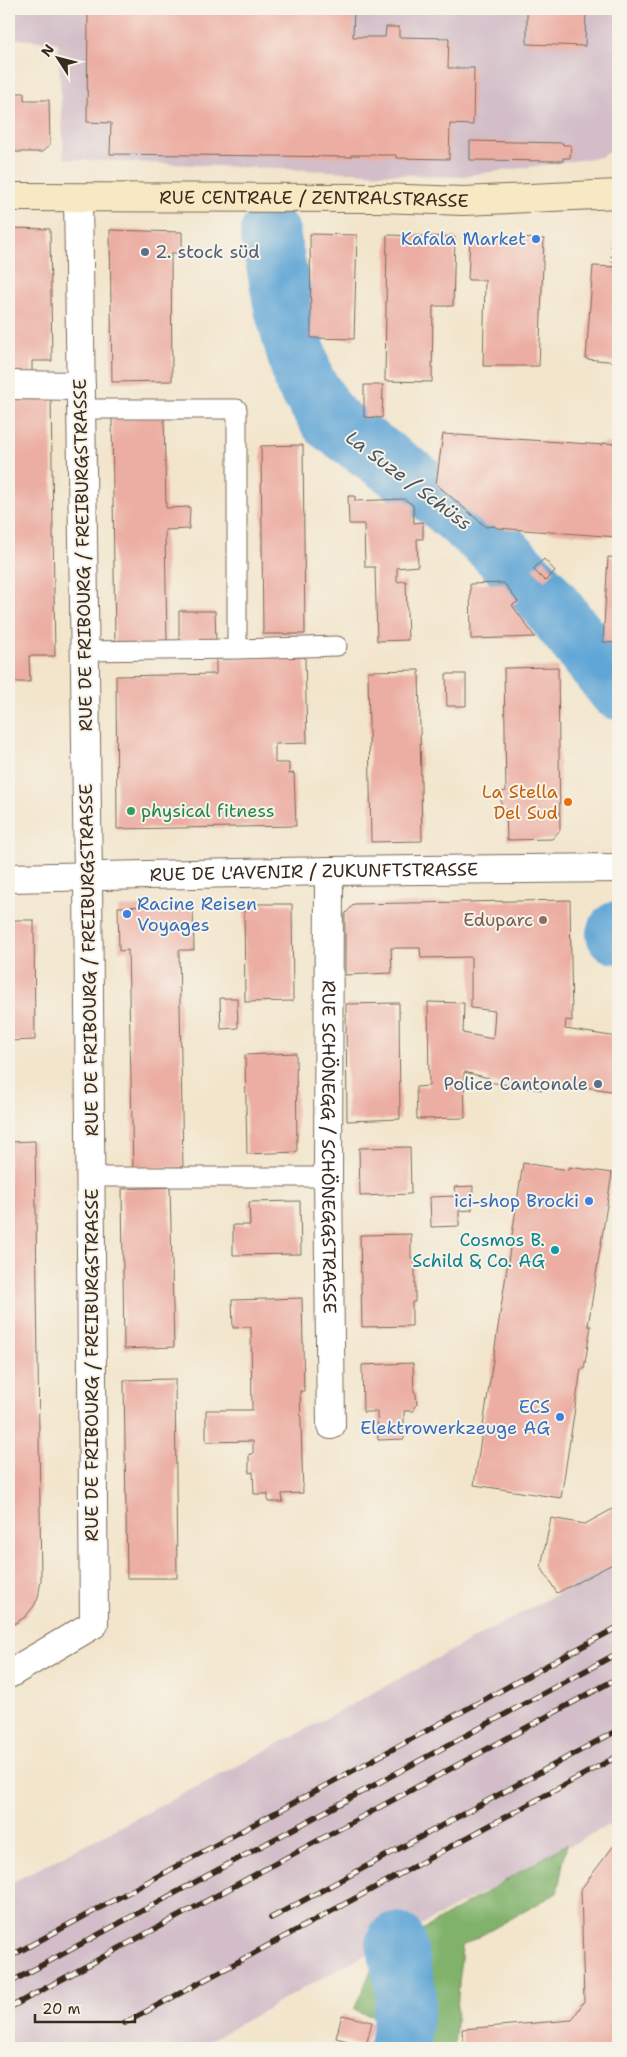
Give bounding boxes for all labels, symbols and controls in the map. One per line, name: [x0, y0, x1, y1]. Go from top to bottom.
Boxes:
north arrow: [32, 32, 82, 82]
text: N: [37, 41, 58, 60]
street label: RUE CENTRALE / ZENTRALSTRASSE: [159, 185, 469, 213]
place label: Kafala Market: [401, 227, 526, 251]
marker: Kafala Market: [530, 233, 542, 245]
place label: 2. stock süd: [155, 240, 260, 264]
marker: 2. stock süd: [139, 246, 151, 258]
street label: RUE DE FRIBOURG / FREIBURGSTRASSE: [68, 378, 98, 732]
water label: La Suze / Schüss: [341, 425, 477, 536]
place label: La Stella Del Sud: [482, 780, 558, 825]
street label: RUE DE FRIBOURG / FREIBURGSTRASSE: [74, 783, 104, 1137]
marker: La Stella Del Sud: [562, 796, 574, 808]
place label: physical fitness: [141, 799, 275, 823]
marker: physical fitness: [125, 805, 137, 817]
street label: RUE DE L'AVENIR / ZUKUNFTSTRASSE: [149, 857, 478, 887]
place label: Racine Reisen Voyages: [137, 892, 257, 937]
marker: Racine Reisen Voyages: [121, 908, 133, 920]
place label: Eduparc: [463, 908, 533, 932]
marker: Eduparc: [537, 914, 549, 926]
street label: RUE SCHÖNEGG / SCHÖNEGGSTRASSE: [316, 980, 342, 1314]
place label: Police Cantonale: [444, 1072, 588, 1096]
marker: Police Cantonale: [592, 1078, 604, 1090]
street label: RUE DE FRIBOURG / FREIBURGSTRASSE: [80, 1189, 104, 1541]
place label: ici-shop Brocki: [454, 1189, 579, 1213]
marker: ici-shop Brocki: [583, 1195, 595, 1207]
place label: Cosmos B. Schild & Co. AG: [412, 1228, 545, 1273]
marker: Cosmos B. Schild & Co. AG: [549, 1244, 561, 1256]
place label: ECS Elektrowerkzeuge AG: [360, 1395, 550, 1440]
marker: ECS Elektrowerkzeuge AG: [554, 1411, 566, 1423]
scale bar: [35, 1992, 135, 2024]
text: 20 m: [42, 1999, 81, 2019]

